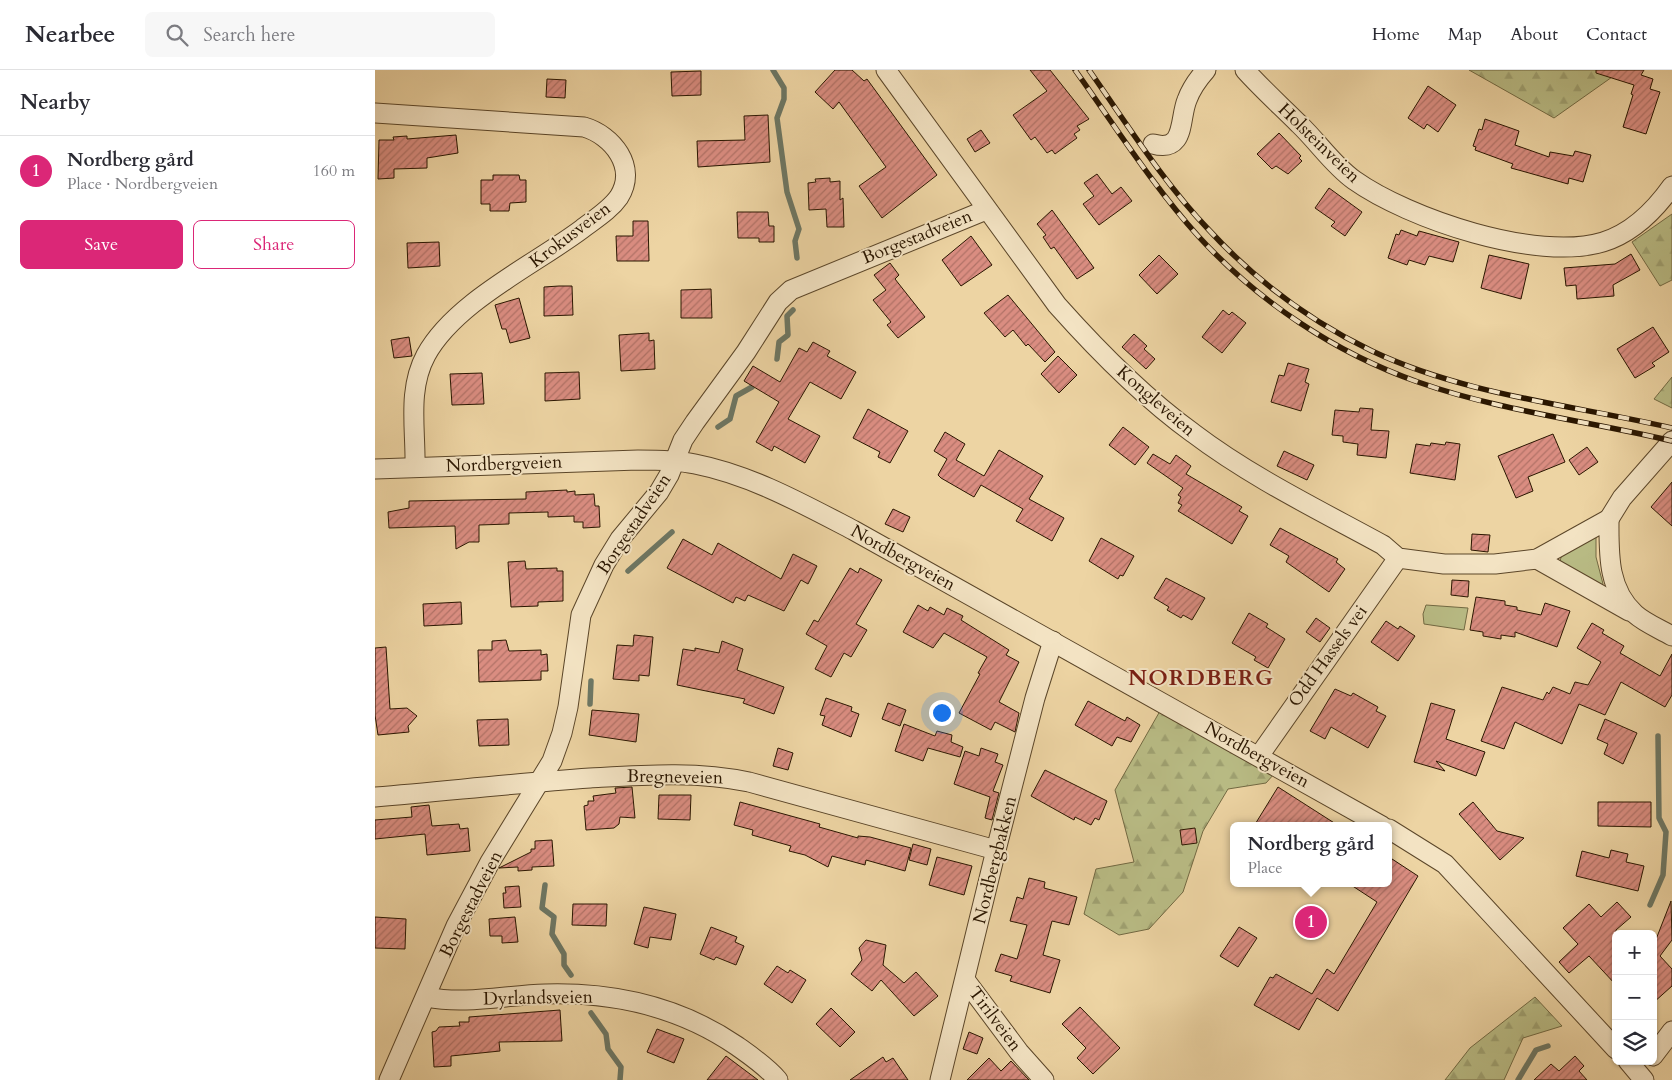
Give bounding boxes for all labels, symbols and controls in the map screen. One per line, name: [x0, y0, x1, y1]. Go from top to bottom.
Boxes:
search box: [145, 12, 495, 57]
text: Nearbee: [25, 18, 115, 51]
icon: search: [163, 21, 191, 49]
text: Search here: [203, 22, 295, 48]
text: Home: [1372, 22, 1420, 47]
text: Map: [1448, 22, 1482, 47]
text: About: [1510, 22, 1558, 47]
text: Contact: [1586, 22, 1647, 47]
text: Nearby: [20, 88, 91, 117]
street label: Holsteinveien: [1272, 97, 1366, 189]
text: Nordberg gård: [67, 147, 194, 173]
text: 1: [32, 160, 40, 182]
text: 160 m: [313, 160, 355, 182]
text: Place · Nordbergveien: [67, 173, 218, 195]
street label: Krokusveien: [524, 196, 616, 274]
street label: Borgestadveien: [858, 203, 976, 270]
button: Save: [20, 220, 183, 269]
button: Share: [193, 220, 355, 269]
street label: Kongleveien: [1111, 360, 1201, 443]
street label: Nordbergveien: [445, 449, 563, 479]
street label: Borgestadveien: [591, 468, 677, 579]
street label: Nordbergveien: [846, 519, 961, 598]
street label: Odd Hassels vei: [1283, 600, 1373, 712]
district label: NORDBERG: [1128, 663, 1274, 693]
your location: [929, 700, 955, 726]
street label: Nordbergveien: [1200, 716, 1315, 795]
street label: Bregneveien: [627, 764, 724, 790]
street label: Nordbergbakken: [967, 793, 1023, 926]
popup: [1230, 822, 1392, 887]
text: Nordberg gård: [1248, 831, 1374, 857]
street label: Borgestadveien: [433, 846, 509, 962]
text: Place: [1248, 857, 1283, 879]
pin: 1: [1295, 903, 1327, 941]
map controls: [1612, 930, 1657, 1065]
button: +: [1612, 930, 1657, 975]
button: −: [1612, 975, 1657, 1020]
street label: Tirilveien: [962, 981, 1028, 1057]
street label: Dyrlandsveien: [483, 985, 594, 1011]
button: layers: [1612, 1020, 1657, 1065]

